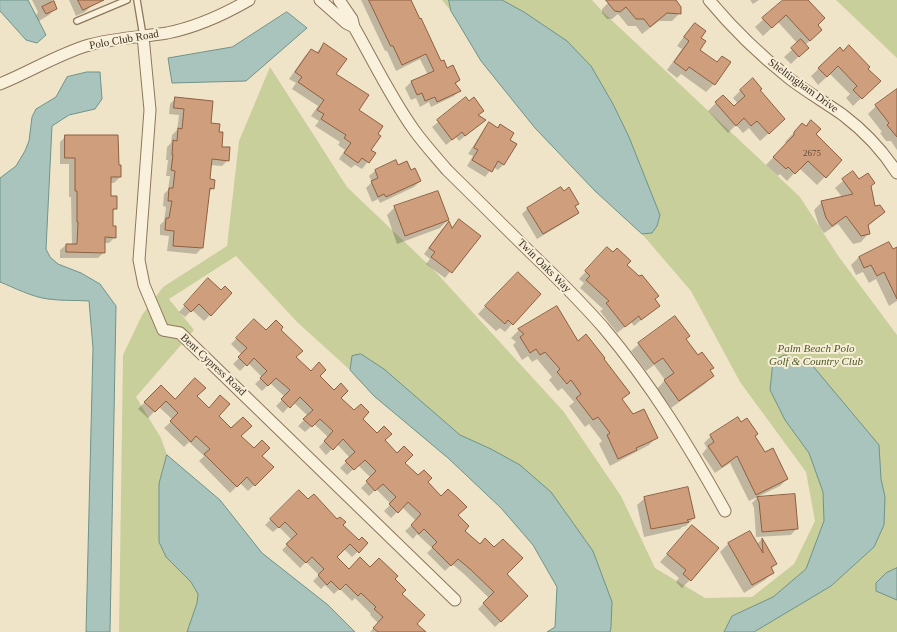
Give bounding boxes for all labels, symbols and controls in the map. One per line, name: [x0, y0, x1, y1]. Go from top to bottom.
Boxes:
street label: Polo Club Road: [88, 27, 160, 53]
street label: Sheltingham Drive: [765, 56, 841, 116]
house number: 2675: [803, 149, 821, 159]
street label: Twin Oaks Way: [514, 236, 574, 296]
street label: Bent Cypress Road: [177, 331, 249, 399]
park label: Palm Beach Polo Golf & Country Club: [769, 342, 863, 368]

